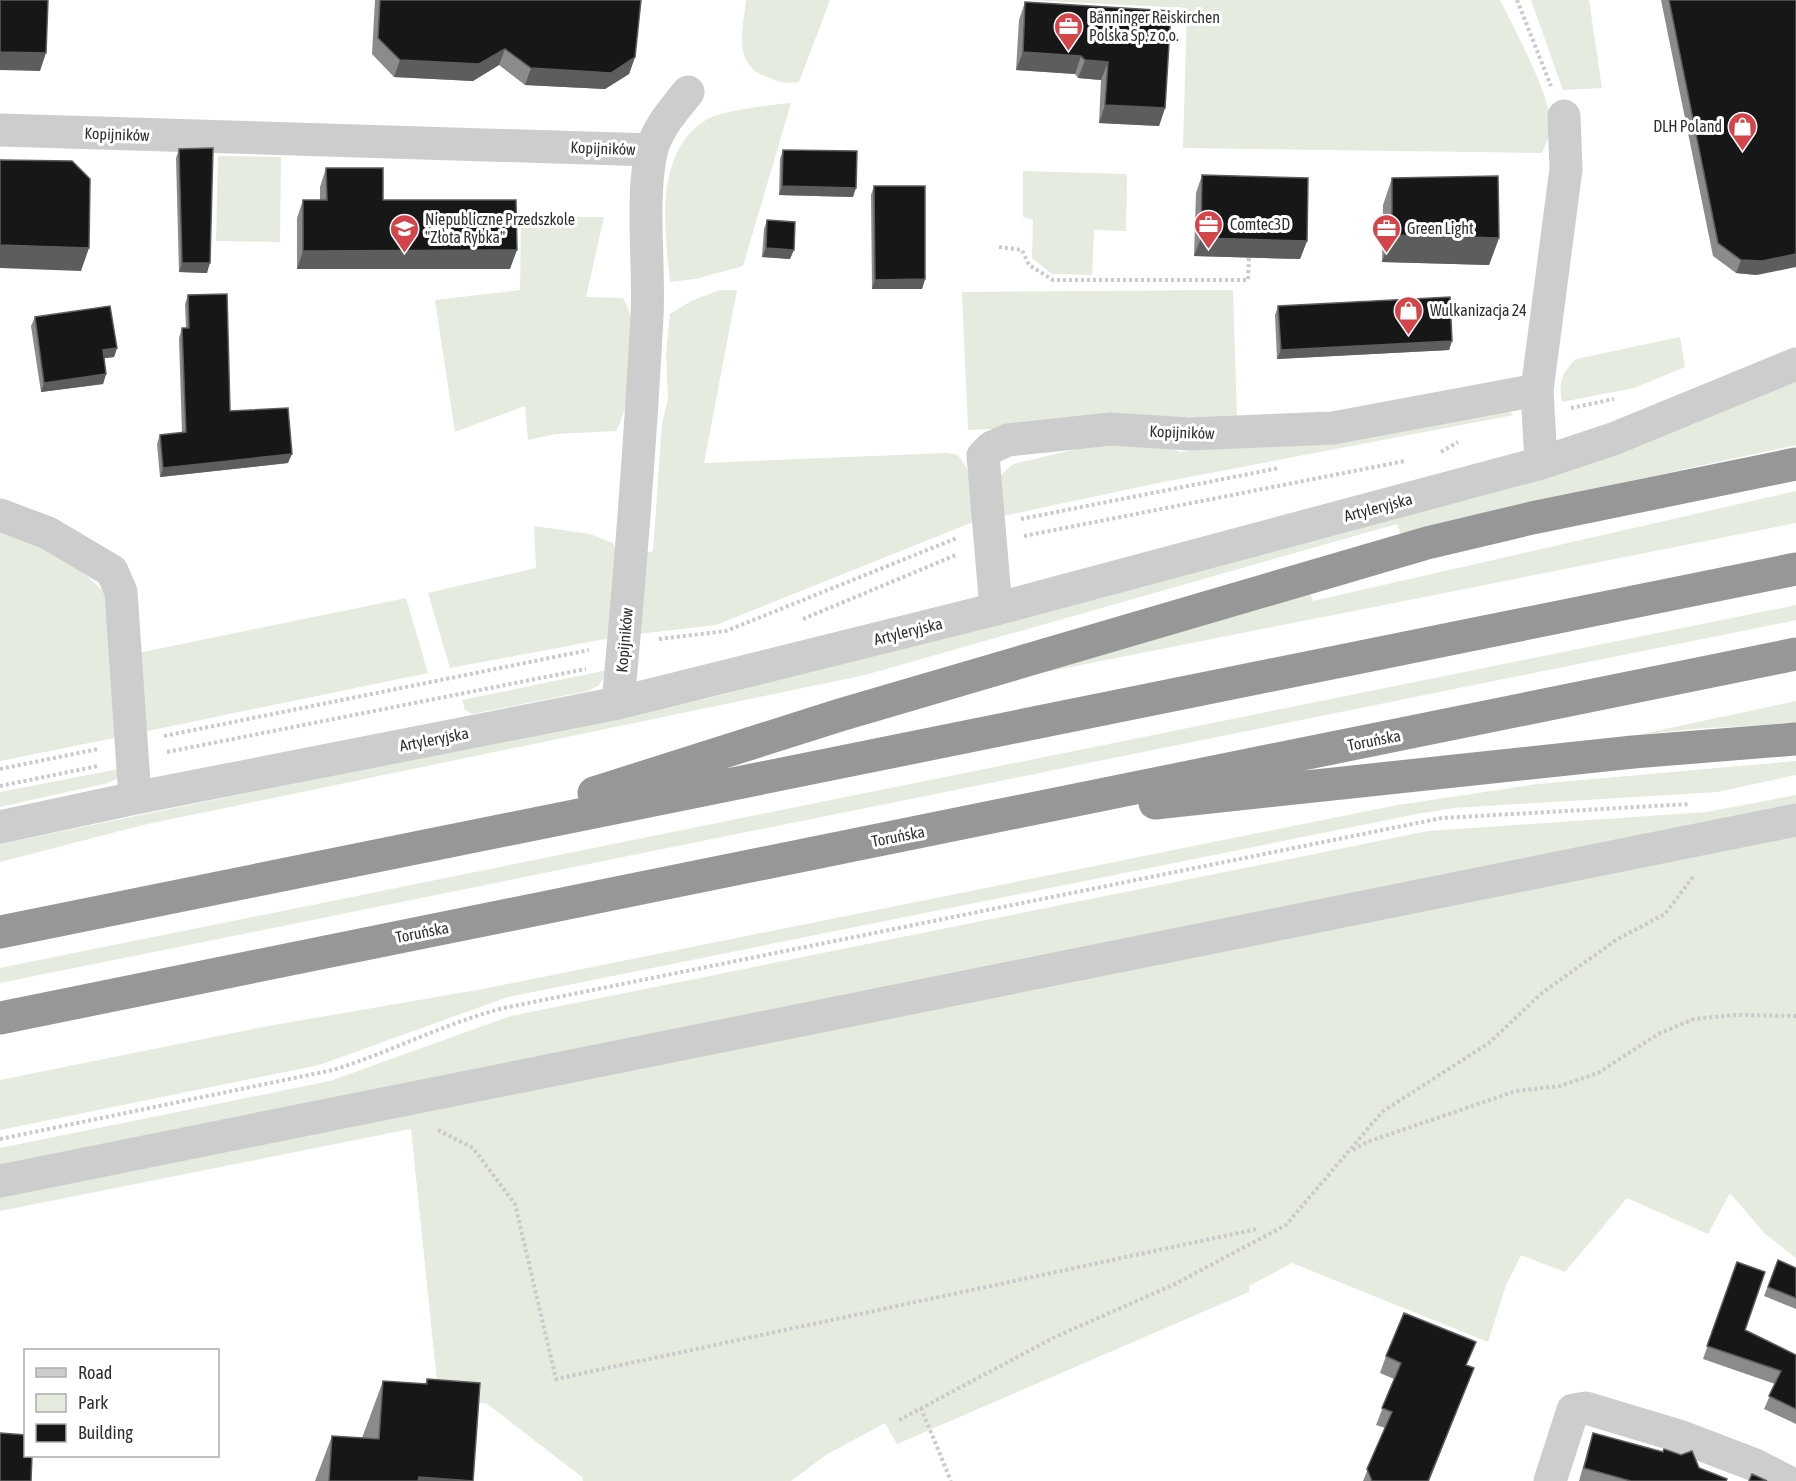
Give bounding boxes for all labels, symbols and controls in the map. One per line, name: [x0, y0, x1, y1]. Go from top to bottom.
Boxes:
place label: Bänninger Reiskirchen Polska Sp. z o.o.: [1089, 8, 1220, 45]
office icon: Bänninger Reiskirchen Polska Sp. z o.o.: [1052, 10, 1084, 52]
shop icon: DLH Poland: [1727, 110, 1759, 152]
place label: DLH Poland: [1653, 117, 1722, 135]
street label: Kopijników: [84, 124, 150, 145]
street label: Kopijników: [570, 138, 636, 159]
office icon: Comtec3D: [1193, 208, 1225, 250]
place label: Niepubliczne Przedszkole "Złota Rybka": [425, 210, 575, 247]
school or university icon: Niepubliczne Przedszkole "Złota Rybka": [388, 212, 420, 254]
office icon: Green Light: [1370, 212, 1402, 254]
place label: Comtec3D: [1230, 215, 1290, 233]
place label: Green Light: [1407, 219, 1474, 238]
shop icon: Wulkanizacja 24: [1393, 294, 1425, 336]
place label: Wulkanizacja 24: [1430, 301, 1527, 320]
street label: Kopijników: [1149, 422, 1215, 443]
street label: Artyleryjska: [1342, 489, 1414, 526]
street label: Kopijników: [612, 606, 637, 673]
street label: Artyleryjska: [872, 614, 944, 649]
street label: Artyleryjska: [398, 723, 470, 756]
street label: Toruńska: [1346, 726, 1402, 754]
street label: Toruńska: [870, 822, 926, 850]
street label: Toruńska: [394, 918, 450, 946]
legend: [24, 1349, 219, 1457]
text: Road: [78, 1362, 112, 1383]
text: Park: [78, 1392, 108, 1413]
text: Building: [78, 1422, 133, 1443]

